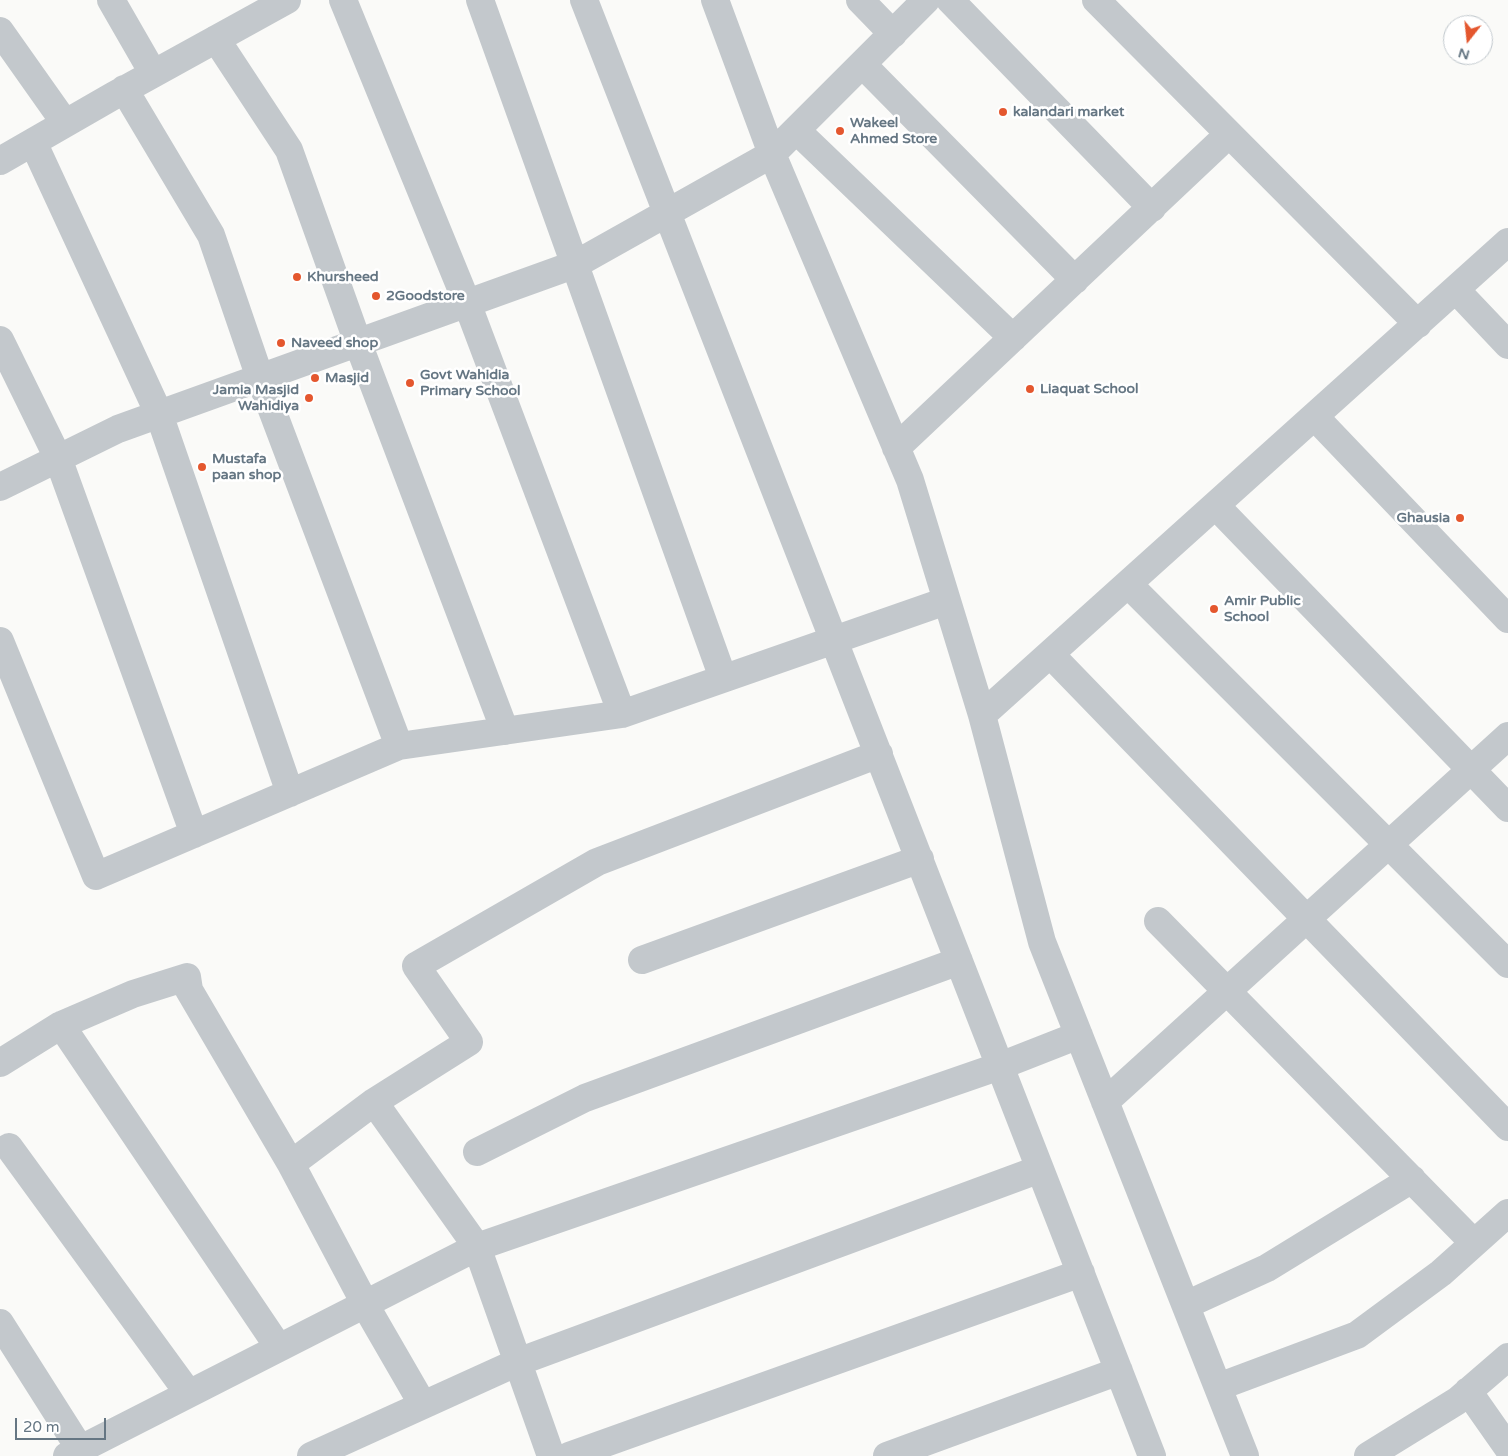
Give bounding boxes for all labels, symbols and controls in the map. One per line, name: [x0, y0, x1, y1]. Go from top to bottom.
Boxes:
north arrow: [1443, 15, 1493, 65]
text: N: [1456, 44, 1472, 64]
place label: kalandari market: [1013, 104, 1124, 120]
marker: kalandari market: [997, 106, 1009, 118]
place label: Wakeel Ahmed Store: [850, 115, 937, 148]
marker: Wakeel Ahmed Store: [834, 125, 846, 137]
place label: Khursheed: [307, 269, 379, 285]
marker: Khursheed: [291, 271, 303, 283]
place label: 2Goodstore: [386, 288, 465, 304]
marker: 2Goodstore: [370, 290, 382, 302]
place label: Naveed shop: [291, 335, 378, 351]
marker: Naveed shop: [275, 337, 287, 349]
place label: Govt Wahidia Primary School: [420, 367, 521, 400]
place label: Masjid: [325, 370, 369, 386]
marker: Masjid: [309, 372, 321, 384]
marker: Govt Wahidia Primary School: [404, 377, 416, 389]
place label: Liaquat School: [1040, 381, 1139, 397]
place label: Jamia Masjid Wahidiya: [213, 382, 299, 414]
marker: Liaquat School: [1024, 383, 1036, 395]
marker: Jamia Masjid Wahidiya: [303, 392, 315, 404]
place label: Mustafa paan shop: [212, 451, 281, 484]
marker: Mustafa paan shop: [196, 461, 208, 473]
place label: Ghausia: [1396, 510, 1450, 526]
marker: Ghausia: [1454, 512, 1466, 524]
place label: Amir Public School: [1224, 593, 1301, 626]
marker: Amir Public School: [1208, 603, 1220, 615]
scale bar: [18, 1408, 109, 1440]
text: 20 m: [23, 1418, 60, 1436]

